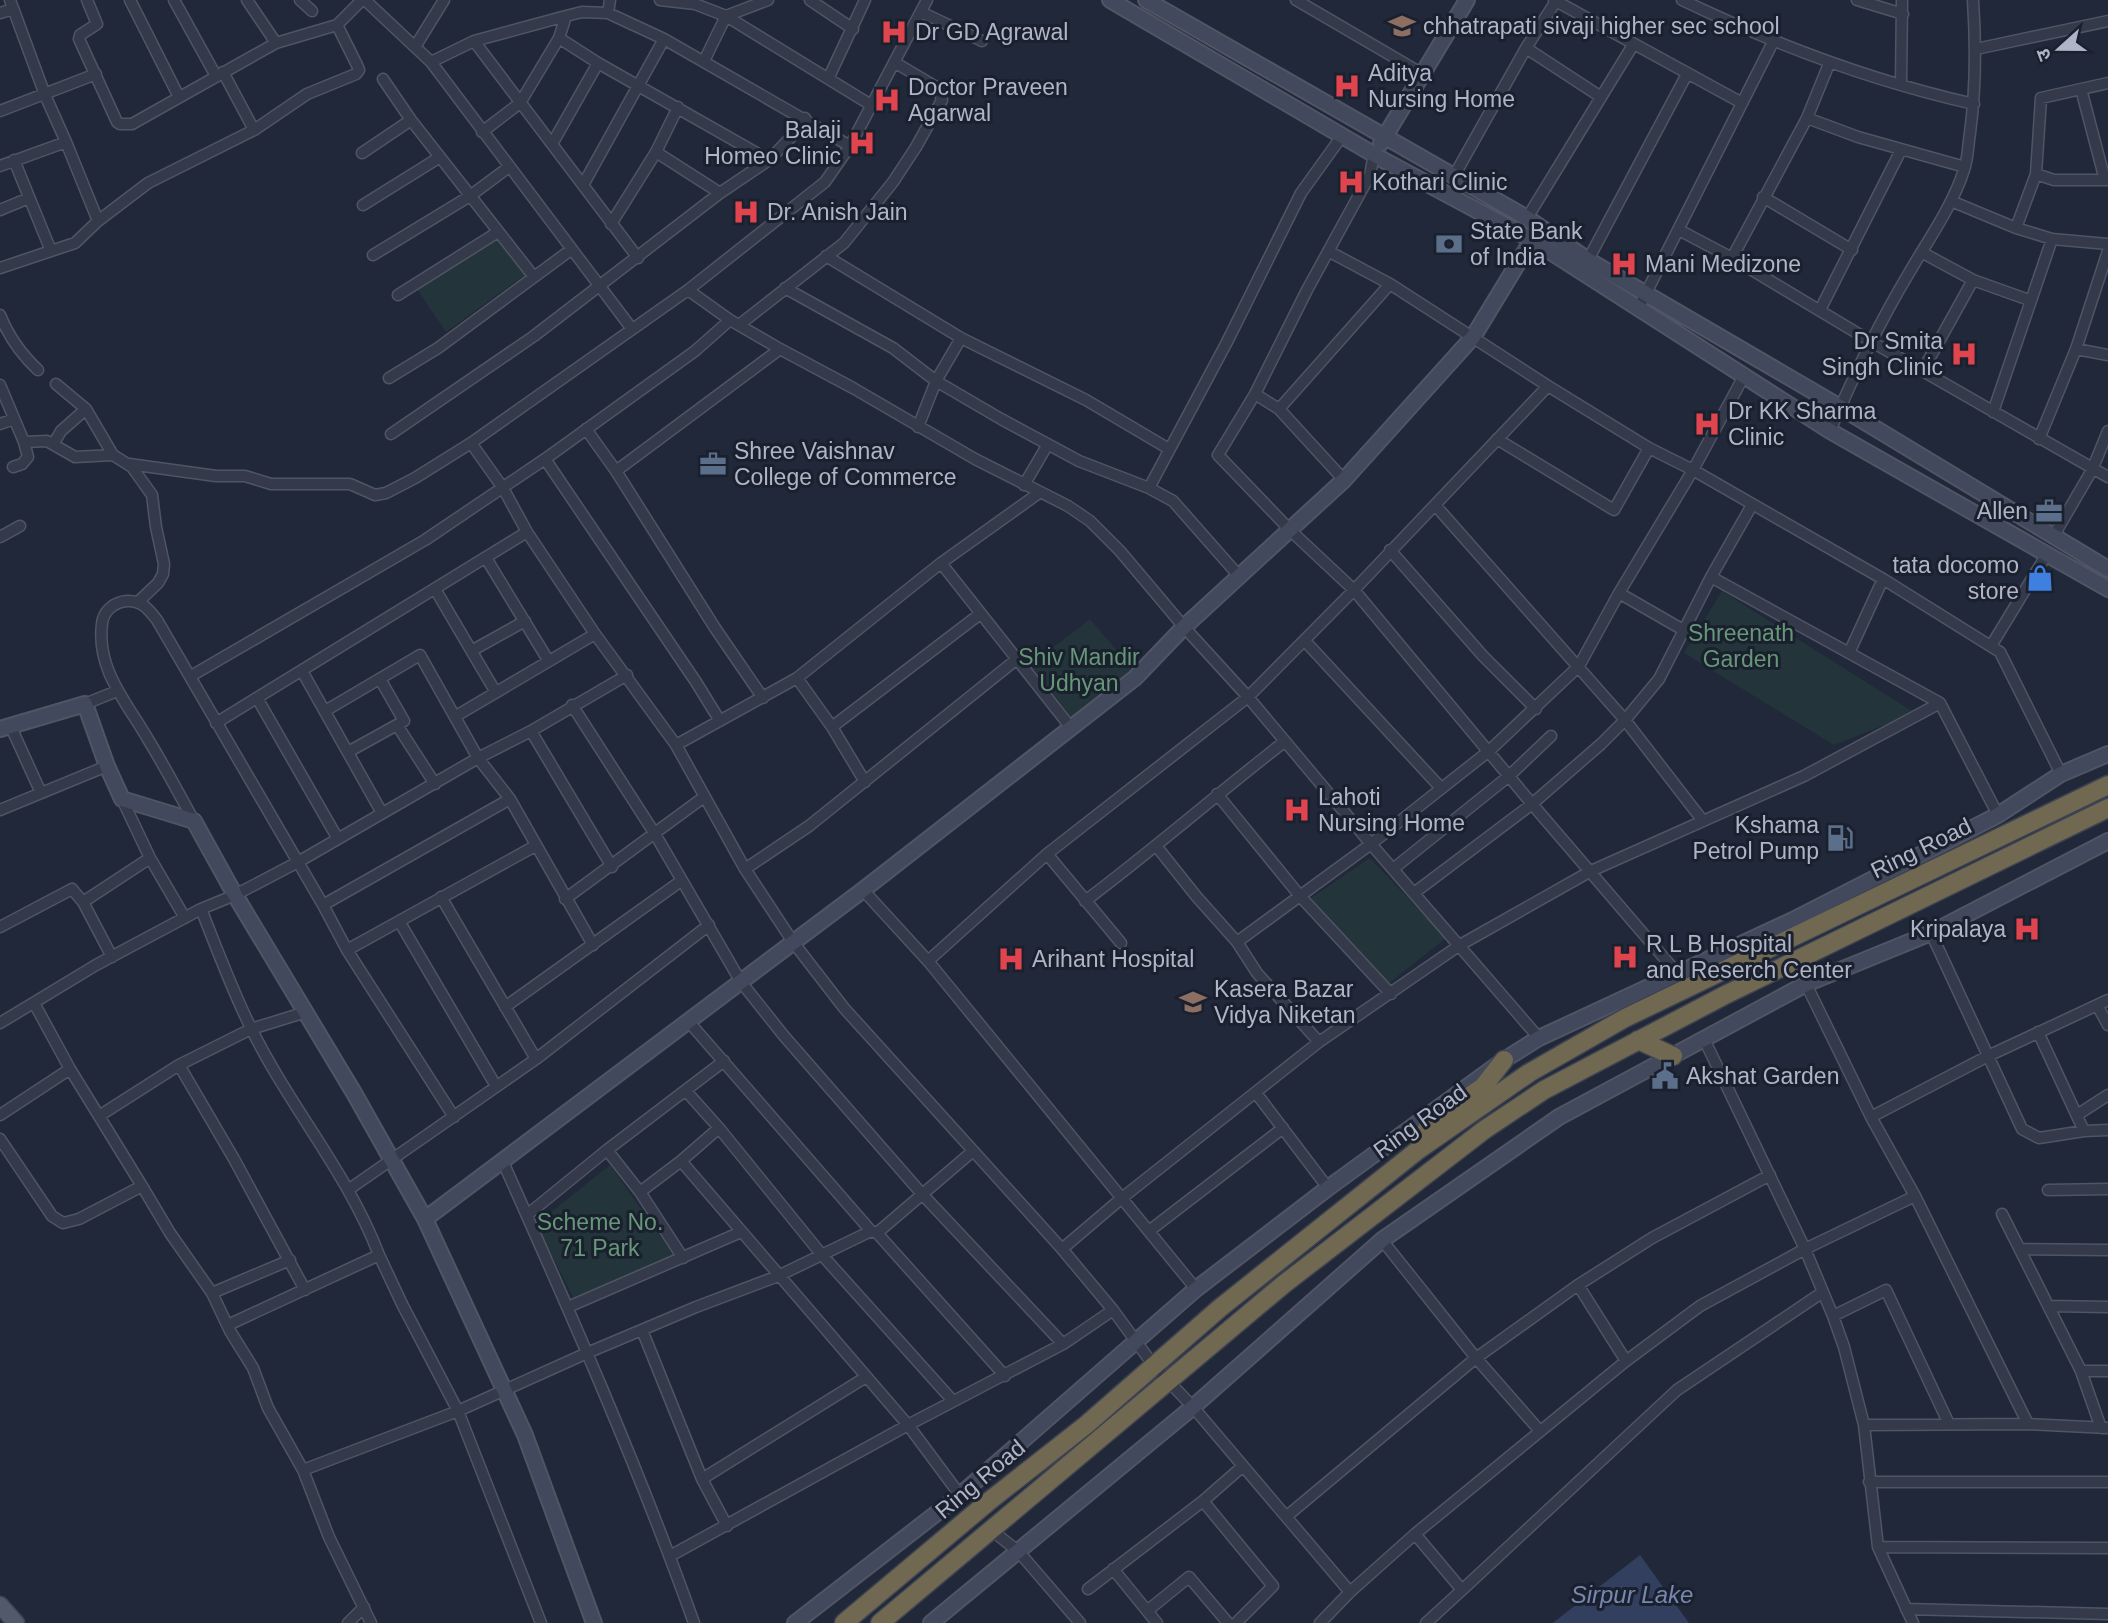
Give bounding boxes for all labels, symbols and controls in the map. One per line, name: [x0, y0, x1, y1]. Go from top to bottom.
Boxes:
school or university icon: chhatrapati sivaji higher sec school: [1387, 11, 1417, 41]
place label: chhatrapati sivaji higher sec school: [1423, 13, 1780, 39]
north arrow: [2024, 14, 2094, 84]
hospital icon: Dr GD Agrawal: [879, 17, 909, 47]
place label: Dr GD Agrawal: [915, 19, 1068, 45]
text: उ: [2031, 45, 2055, 64]
place label: Aditya Nursing Home: [1368, 60, 1515, 112]
hospital icon: Aditya Nursing Home: [1332, 71, 1362, 101]
place label: Doctor Praveen Agarwal: [908, 74, 1068, 126]
hospital icon: Doctor Praveen Agarwal: [872, 85, 902, 115]
place label: Balaji Homeo Clinic: [704, 117, 841, 169]
hospital icon: Balaji Homeo Clinic: [847, 128, 877, 158]
hospital icon: Kothari Clinic: [1336, 167, 1366, 197]
place label: Kothari Clinic: [1372, 169, 1508, 195]
hospital icon: Dr. Anish Jain: [731, 197, 761, 227]
place label: Dr. Anish Jain: [767, 199, 908, 225]
place label: State Bank of India: [1470, 218, 1583, 270]
bank icon: State Bank of India: [1434, 229, 1464, 259]
hospital icon: Mani Medizone: [1609, 249, 1639, 279]
place label: Mani Medizone: [1645, 251, 1801, 277]
place label: Dr Smita Singh Clinic: [1822, 328, 1943, 380]
hospital icon: Dr Smita Singh Clinic: [1949, 339, 1979, 369]
place label: Dr KK Sharma Clinic: [1728, 398, 1876, 450]
hospital icon: Dr KK Sharma Clinic: [1692, 409, 1722, 439]
place label: Shree Vaishnav College of Commerce: [734, 438, 956, 490]
office icon: Shree Vaishnav College of Commerce: [698, 449, 728, 479]
office icon: Allen: [2034, 496, 2064, 526]
place label: Allen: [1977, 498, 2028, 524]
place label: tata docomo store: [1892, 552, 2019, 604]
shop icon: tata docomo store: [2025, 563, 2055, 593]
park label: Shreenath Garden: [1688, 620, 1794, 672]
park label: Shiv Mandir Udhyan: [1018, 644, 1140, 696]
place label: Lahoti Nursing Home: [1318, 784, 1465, 836]
hospital icon: Lahoti Nursing Home: [1282, 795, 1312, 825]
place label: Kshama Petrol Pump: [1692, 812, 1819, 864]
street label: Ring Road: [1866, 812, 1976, 884]
fuel station icon: Kshama Petrol Pump: [1825, 823, 1855, 853]
hospital icon: Kripalaya: [2012, 914, 2042, 944]
place label: Kripalaya: [1910, 916, 2006, 942]
place label: R L B Hospital and Reserch Center: [1646, 931, 1852, 983]
hospital icon: R L B Hospital and Reserch Center: [1610, 942, 1640, 972]
hospital icon: Arihant Hospital: [996, 944, 1026, 974]
place label: Arihant Hospital: [1032, 946, 1194, 972]
place label: Kasera Bazar Vidya Niketan: [1214, 976, 1356, 1028]
school or university icon: Kasera Bazar Vidya Niketan: [1178, 987, 1208, 1017]
public building icon: Akshat Garden: [1650, 1061, 1680, 1091]
place label: Akshat Garden: [1686, 1063, 1839, 1089]
street label: Ring Road: [1368, 1079, 1472, 1163]
park label: Scheme No. 71 Park: [537, 1209, 663, 1261]
street label: Ring Road: [930, 1434, 1030, 1524]
water label: Sirpur Lake: [1571, 1581, 1693, 1608]

